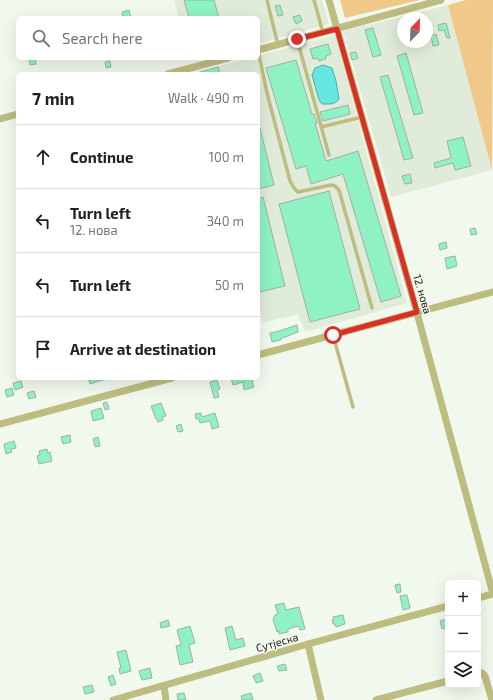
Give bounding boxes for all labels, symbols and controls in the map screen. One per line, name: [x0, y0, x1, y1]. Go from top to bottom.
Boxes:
north arrow: [397, 12, 433, 48]
search box: [16, 16, 260, 60]
icon: search: [30, 27, 52, 49]
text: Search here: [62, 29, 143, 47]
route end: [288, 30, 306, 48]
text: 7 min: [32, 88, 75, 108]
text: Walk · 490 m: [168, 90, 244, 106]
icon: ahead: [32, 146, 54, 168]
text: Continue: [70, 148, 133, 166]
text: 100 m: [209, 149, 244, 165]
text: Turn left: [70, 204, 131, 222]
icon: left: [32, 210, 54, 232]
text: 340 m: [207, 213, 244, 229]
text: 12. нова: [70, 222, 118, 238]
street label: 12. нова: [411, 273, 435, 315]
icon: left: [32, 274, 54, 296]
text: Turn left: [70, 276, 131, 294]
text: 50 m: [215, 277, 244, 293]
route start: [324, 326, 342, 344]
icon: arrive: [32, 338, 54, 360]
text: Arrive at destination: [70, 340, 216, 358]
map controls: [445, 580, 481, 688]
button: +: [445, 580, 481, 616]
button: −: [445, 616, 481, 652]
street label: Сутјеска: [254, 630, 300, 655]
button: layers: [445, 652, 481, 688]

